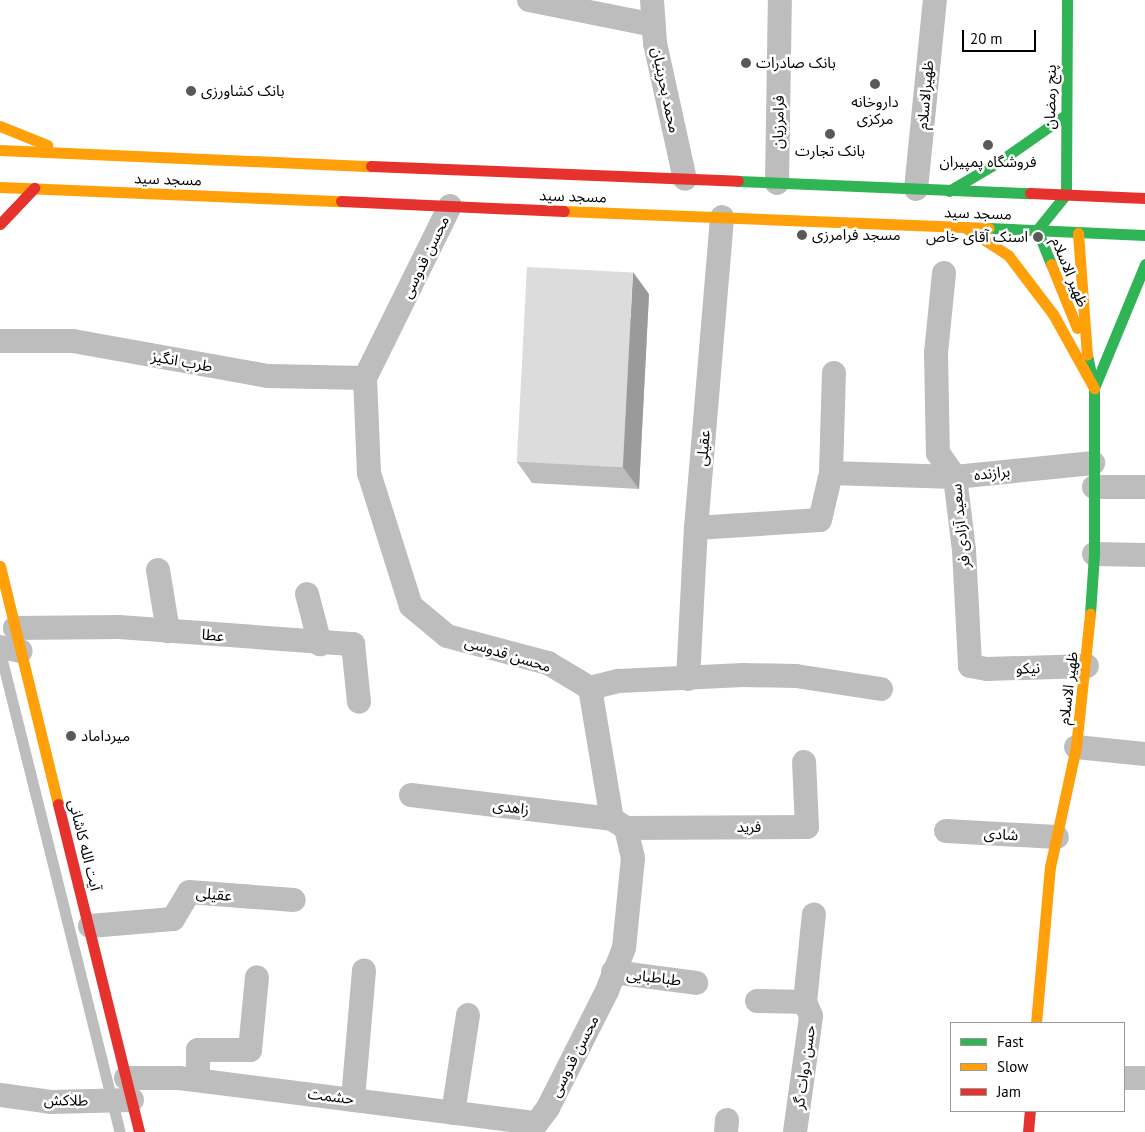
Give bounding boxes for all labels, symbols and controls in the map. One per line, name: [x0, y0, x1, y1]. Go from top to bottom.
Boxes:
scale bar: [965, 20, 1039, 52]
text: 20 m: [970, 29, 1003, 48]
street label: محمد بحرینیان: [648, 46, 684, 134]
place label: بانک صادرات: [756, 54, 836, 72]
marker: بانک صادرات: [740, 57, 752, 69]
street label: ظهیرالاسلام: [913, 60, 937, 130]
street label: پنج رمضان: [1040, 64, 1060, 130]
marker: داروخانه مرکزی: [869, 78, 881, 90]
place label: بانک کشاورزی: [201, 82, 284, 100]
marker: بانک کشاورزی: [185, 85, 197, 97]
place label: داروخانه مرکزی: [851, 92, 899, 127]
street label: فرامرزیان: [769, 95, 787, 149]
marker: بانک تجارت: [824, 128, 836, 140]
marker: فروشگاه پمپیران: [982, 139, 994, 151]
place label: بانک تجارت: [795, 142, 865, 160]
place label: فروشگاه پمپیران: [940, 153, 1036, 171]
street label: مسجد سید: [134, 169, 202, 189]
street label: مسجد سید: [539, 186, 607, 206]
street label: مسجد سید: [944, 203, 1012, 223]
street label: محسن قدوسی: [397, 213, 453, 301]
place label: مسجد فرامرزی: [812, 226, 901, 244]
place label: اسنک آقای خاص: [926, 228, 1028, 246]
marker: مسجد فرامرزی: [796, 229, 808, 241]
marker: اسنک آقای خاص: [1032, 231, 1044, 243]
street label: ظهیر الاسلام: [1048, 235, 1092, 309]
street label: طرب انگیز: [150, 347, 214, 375]
street label: عقیلی: [692, 429, 714, 467]
street label: برازنده: [973, 462, 1011, 484]
street label: سعید آزادی فر: [947, 483, 973, 569]
street label: عطا: [201, 625, 225, 645]
street label: محسن قدوسی: [463, 632, 553, 676]
street label: ظهیر الاسلام: [1055, 650, 1081, 726]
street label: نیکو: [1016, 659, 1040, 677]
place label: میرداماد: [81, 727, 130, 745]
marker: میرداماد: [65, 730, 77, 742]
street label: زاهدی: [492, 796, 530, 818]
street label: آیت الله کاشانی: [65, 798, 105, 892]
street label: فرید: [737, 818, 761, 836]
street label: شادی: [983, 824, 1019, 844]
street label: عقیلی: [195, 883, 233, 905]
street label: طباطبایی: [626, 965, 682, 989]
street label: محسن قدوسی: [546, 1012, 602, 1100]
legend: [950, 1022, 1125, 1112]
street label: حسن دوات گر: [789, 1024, 819, 1110]
text: Fast: [997, 1032, 1024, 1051]
text: Slow: [997, 1057, 1028, 1076]
text: Jam: [997, 1082, 1021, 1101]
street label: حشمت: [307, 1084, 355, 1108]
street label: طلاکش: [44, 1091, 88, 1109]

